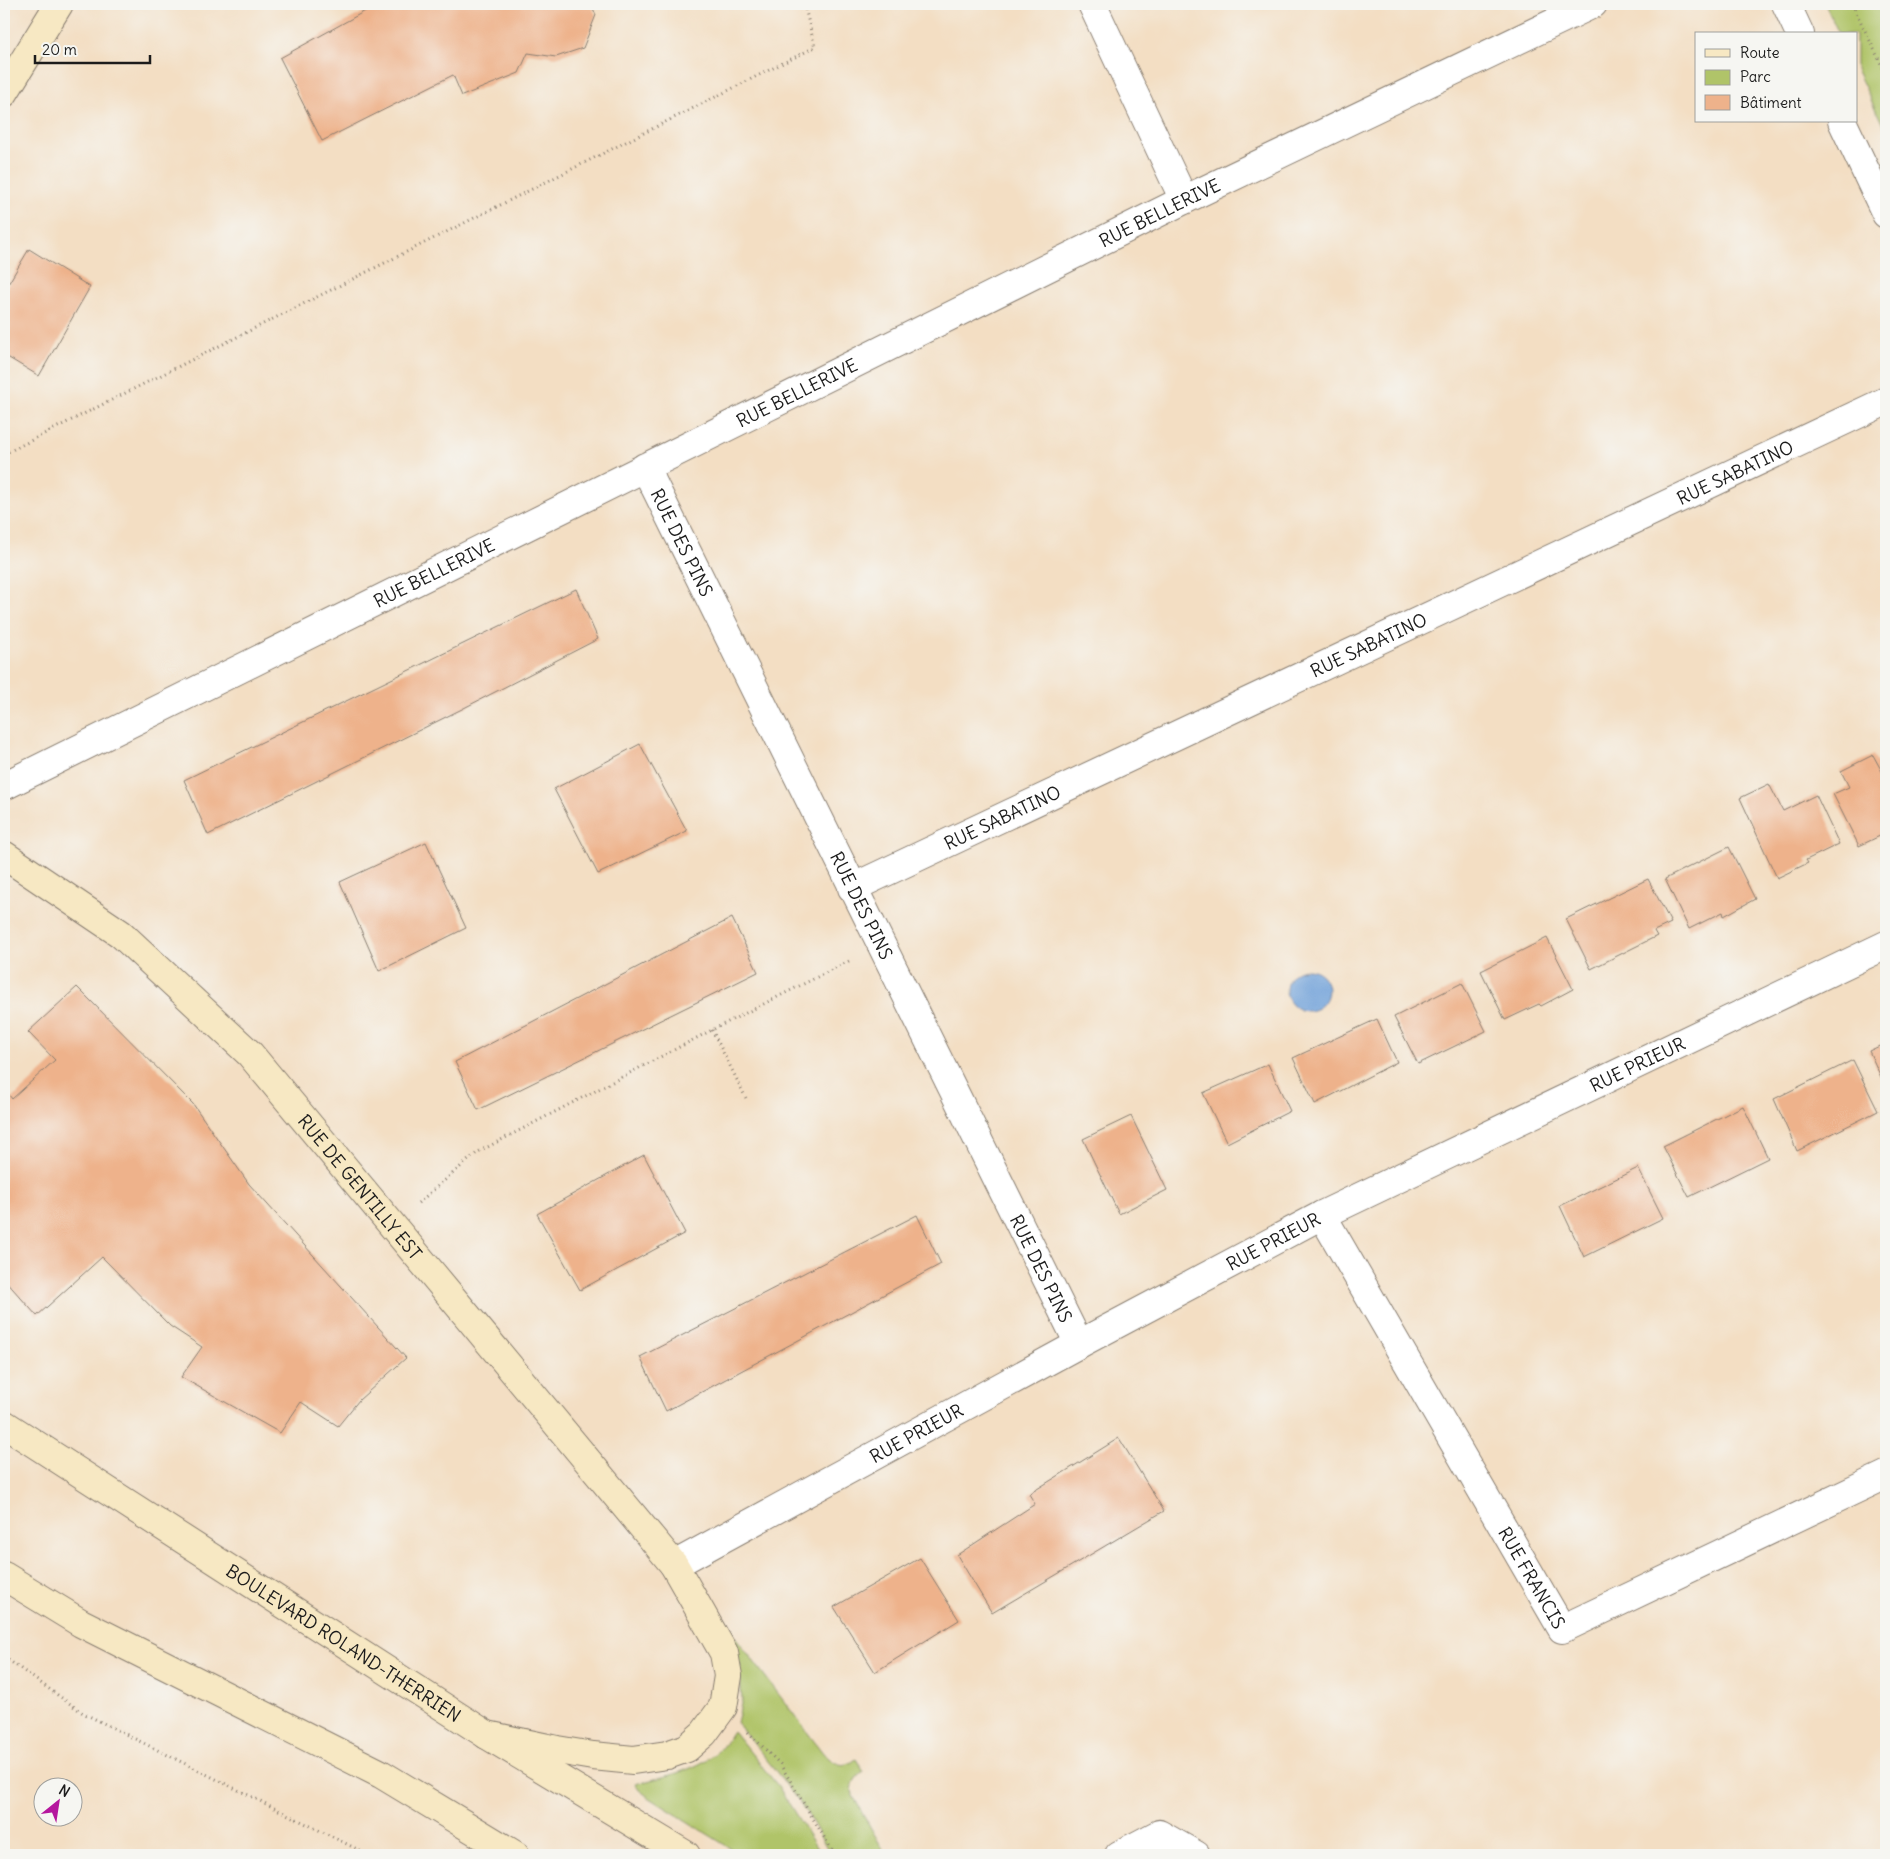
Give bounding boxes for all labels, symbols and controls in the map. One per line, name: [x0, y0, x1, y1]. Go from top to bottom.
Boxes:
scale bar: [35, 32, 150, 64]
legend: [1695, 32, 1858, 122]
text: 20 m: [42, 40, 77, 59]
text: Route: [1740, 43, 1780, 62]
text: Parc: [1740, 67, 1771, 86]
text: Bâtiment: [1740, 93, 1802, 112]
street label: RUE BELLERIVE: [1095, 173, 1224, 252]
street label: RUE BELLERIVE: [732, 353, 861, 432]
street label: RUE SABATINO: [1673, 435, 1797, 509]
street label: RUE DES PINS: [646, 485, 719, 600]
street label: RUE BELLERIVE: [370, 533, 498, 612]
street label: RUE SABATINO: [1306, 607, 1431, 682]
street label: RUE SABATINO: [940, 780, 1064, 855]
street label: RUE DES PINS: [826, 848, 898, 963]
street label: RUE PRIEUR: [1586, 1031, 1689, 1097]
street label: RUE DE GENTILLY EST: [293, 1110, 427, 1264]
street label: RUE PRIEUR: [1222, 1207, 1324, 1275]
street label: RUE DES PINS: [1005, 1211, 1078, 1326]
street label: RUE PRIEUR: [866, 1398, 967, 1468]
street label: RUE FRANCIS: [1494, 1522, 1571, 1633]
street label: BOULEVARD ROLAND-THERRIEN: [222, 1559, 465, 1727]
north arrow: [32, 1776, 82, 1826]
text: N: [56, 1781, 73, 1801]

